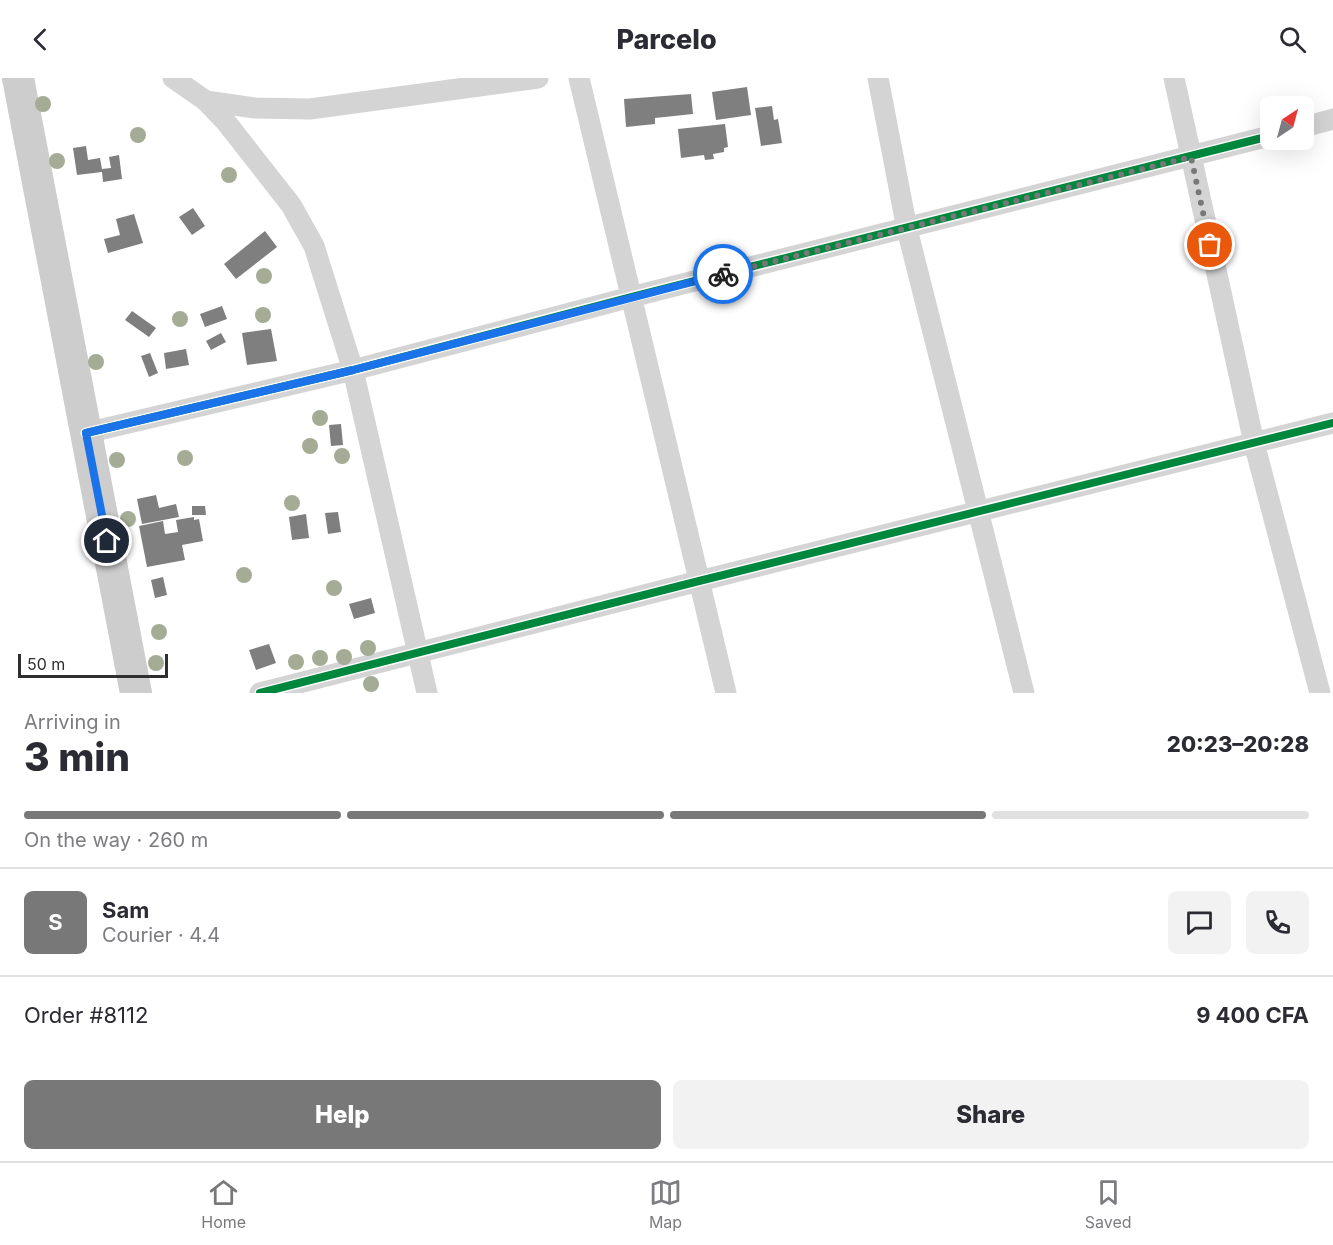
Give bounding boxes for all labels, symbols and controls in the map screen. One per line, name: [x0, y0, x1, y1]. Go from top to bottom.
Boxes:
icon: back: [24, 23, 57, 56]
text: Parcelo: [616, 23, 717, 56]
icon: search: [1276, 23, 1309, 56]
north arrow: [1260, 96, 1314, 150]
map controls: [1260, 96, 1314, 150]
pin: [1184, 219, 1235, 270]
icon: bag: [1193, 228, 1226, 261]
courier: [693, 244, 753, 304]
icon: bike: [707, 258, 740, 291]
pin: [81, 515, 132, 566]
icon: home: [90, 524, 123, 557]
scale bar: [18, 651, 168, 678]
text: 50 m: [27, 654, 65, 674]
text: Arriving in: [24, 710, 121, 734]
text: 20:23–20:28: [1167, 731, 1309, 757]
text: 3 min: [24, 733, 130, 780]
text: On the way · 260 m: [24, 828, 208, 852]
button: chat: [1168, 891, 1231, 954]
button: phone: [1246, 891, 1309, 954]
text: Sam: [102, 897, 149, 923]
text: S: [48, 909, 63, 935]
text: Courier · 4.4: [102, 923, 220, 947]
text: Order #8112: [24, 1002, 148, 1028]
text: 9 400 CFA: [1196, 1002, 1309, 1028]
button: Help: [24, 1080, 661, 1149]
button: Share: [673, 1080, 1309, 1149]
tab: Home: [201, 1176, 246, 1232]
tab: Map: [649, 1176, 682, 1232]
tab: Saved: [1085, 1176, 1132, 1232]

